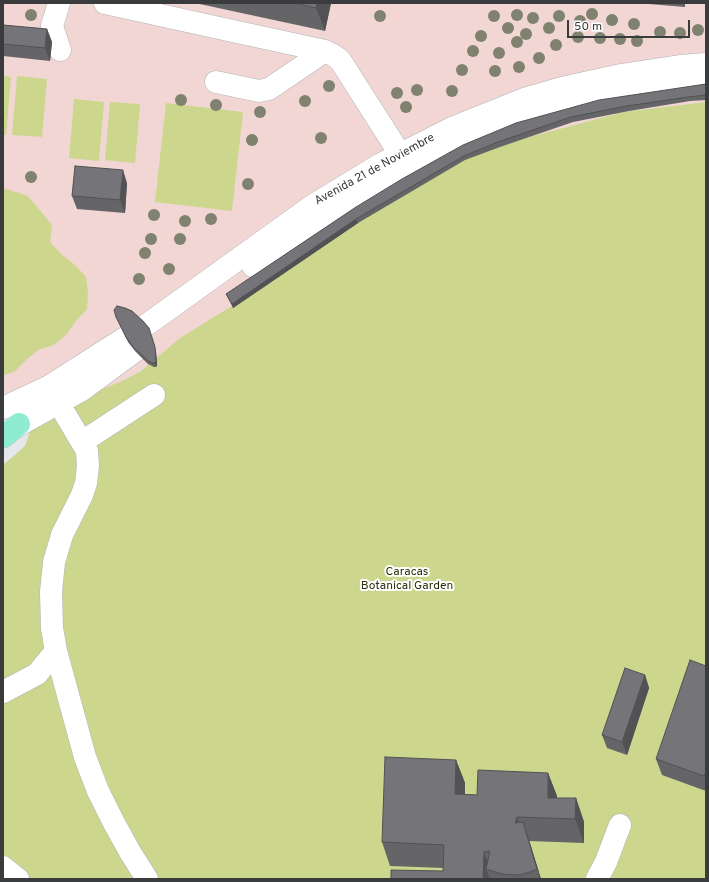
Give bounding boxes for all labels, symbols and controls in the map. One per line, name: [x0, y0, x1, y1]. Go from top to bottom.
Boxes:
scale bar: [569, 12, 692, 38]
text: 50 m: [574, 19, 602, 35]
street label: Avenida 21 de Noviembre: [312, 131, 438, 209]
park label: Caracas Botanical Garden: [361, 566, 453, 594]

